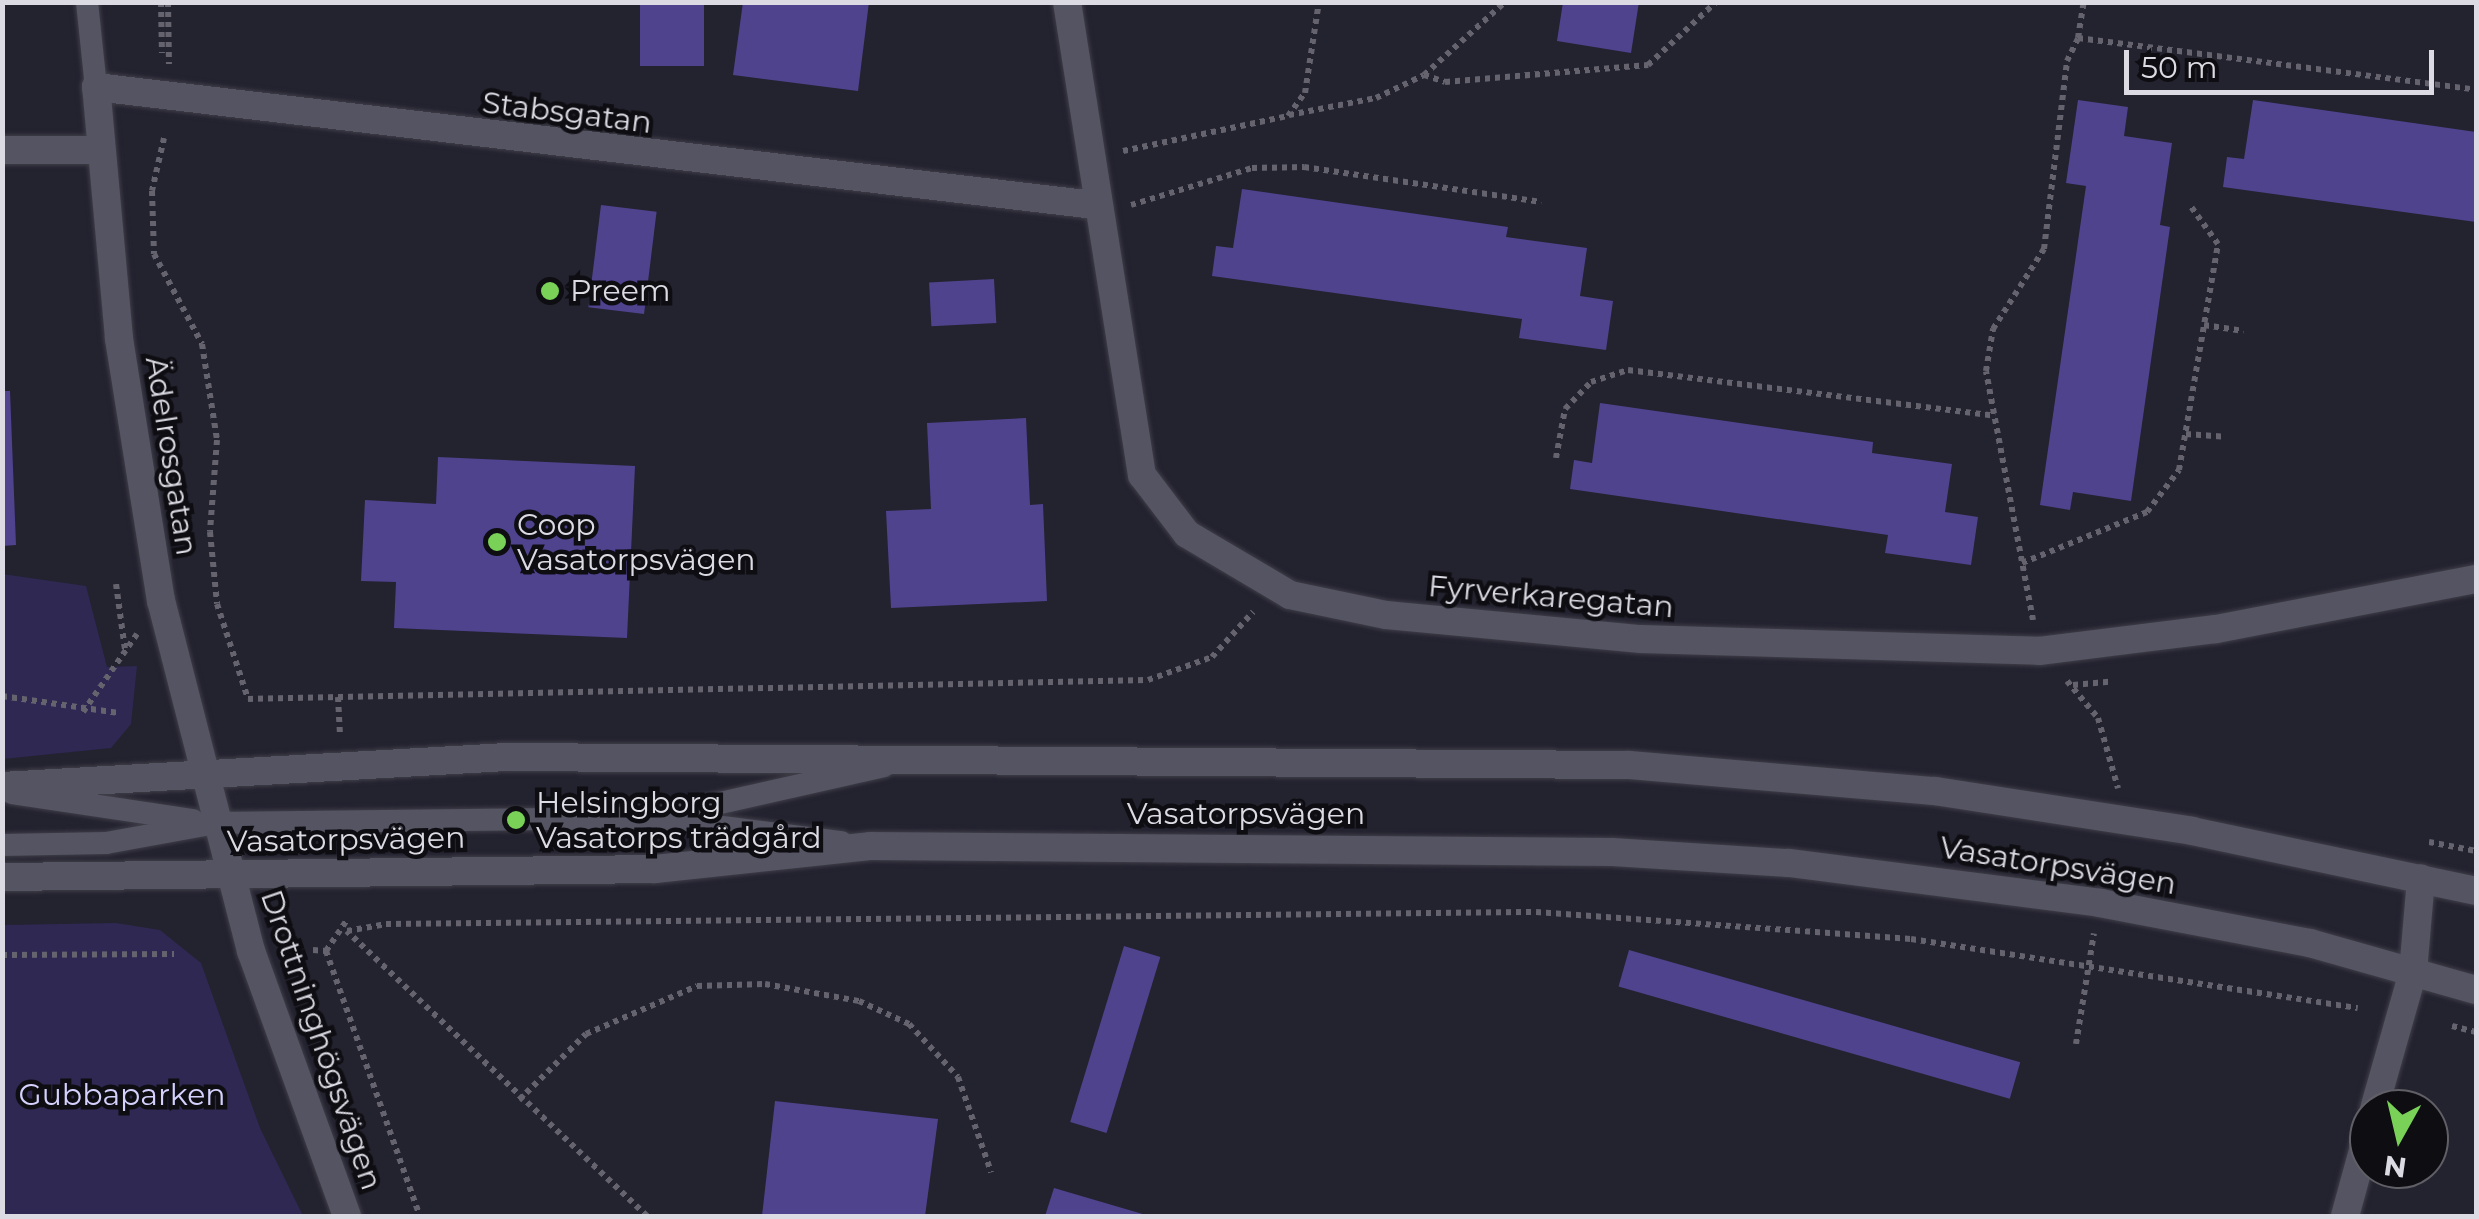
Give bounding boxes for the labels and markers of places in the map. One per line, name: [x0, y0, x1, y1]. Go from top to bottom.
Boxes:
place label: Preem: [570, 273, 671, 309]
marker: Preem: [539, 280, 561, 302]
place label: Coop Vasatorpsvägen: [517, 507, 756, 578]
marker: Coop Vasatorpsvägen: [486, 531, 508, 553]
place label: Helsingborg Vasatorps trädgård: [536, 785, 822, 856]
marker: Helsingborg Vasatorps trädgård: [505, 809, 527, 831]

